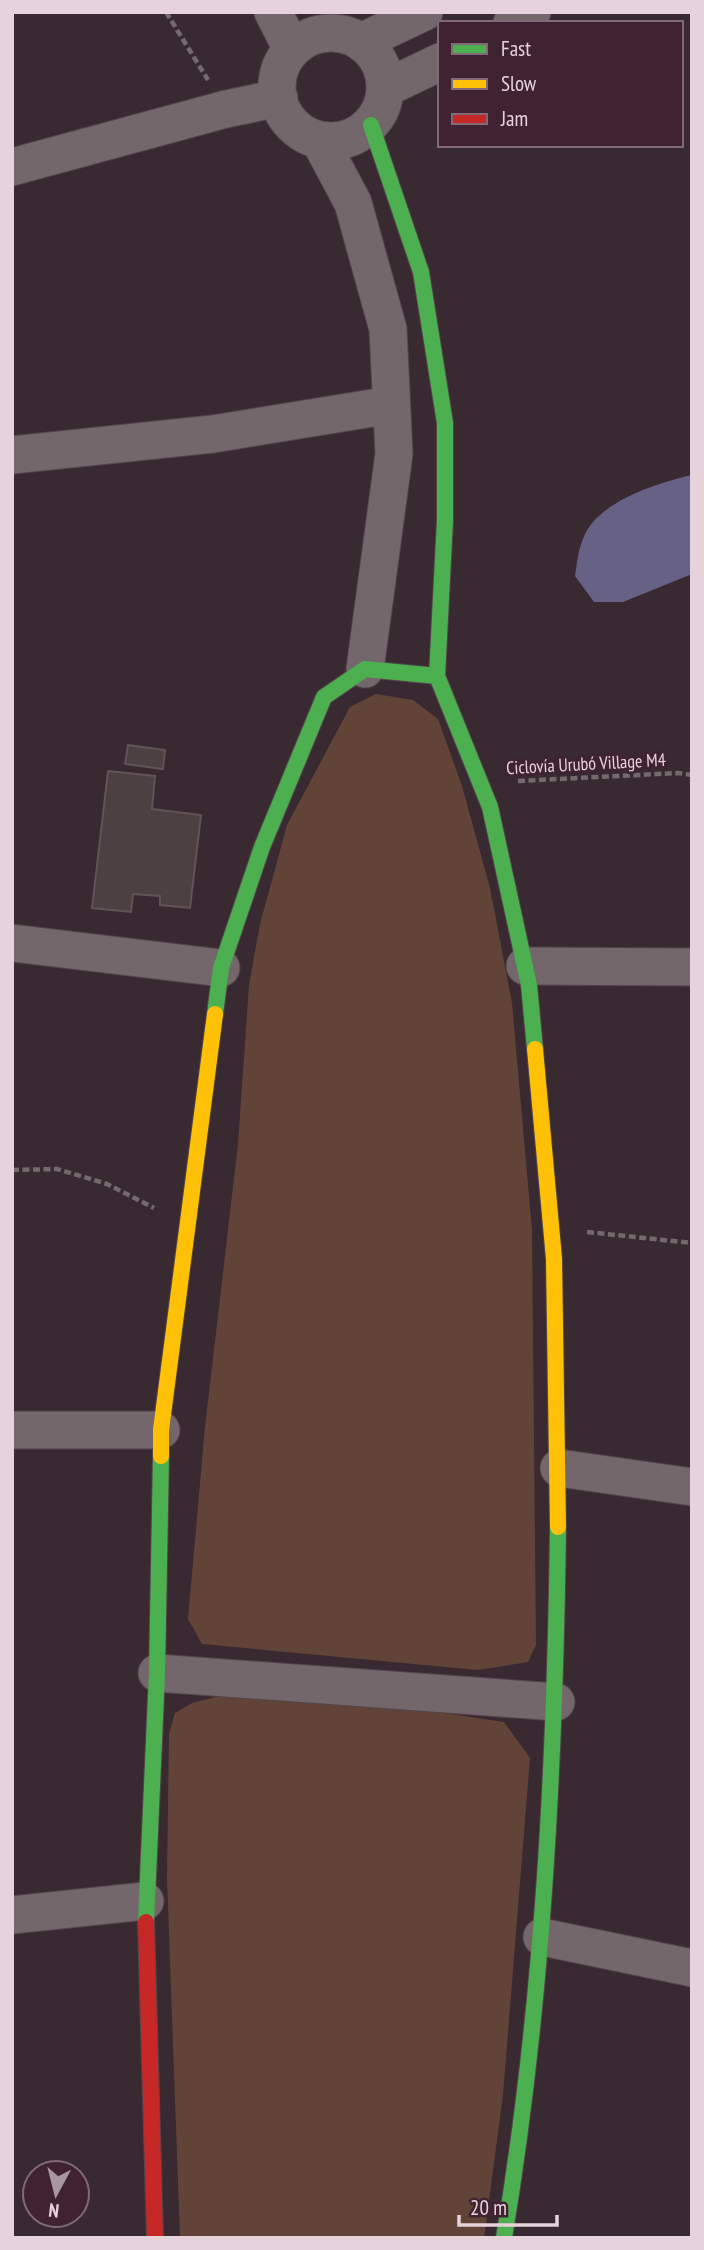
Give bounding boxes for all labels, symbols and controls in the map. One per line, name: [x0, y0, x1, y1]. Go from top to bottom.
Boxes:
legend: [438, 21, 683, 147]
text: Fast: [501, 35, 531, 62]
text: Slow: [501, 70, 537, 97]
text: Jam: [500, 105, 528, 132]
street label: Ciclovía Urubó Village M4: [506, 748, 666, 779]
north arrow: [21, 2159, 91, 2229]
scale bar: [459, 2184, 557, 2228]
text: 20 m: [470, 2194, 507, 2221]
text: N: [47, 2198, 60, 2223]

